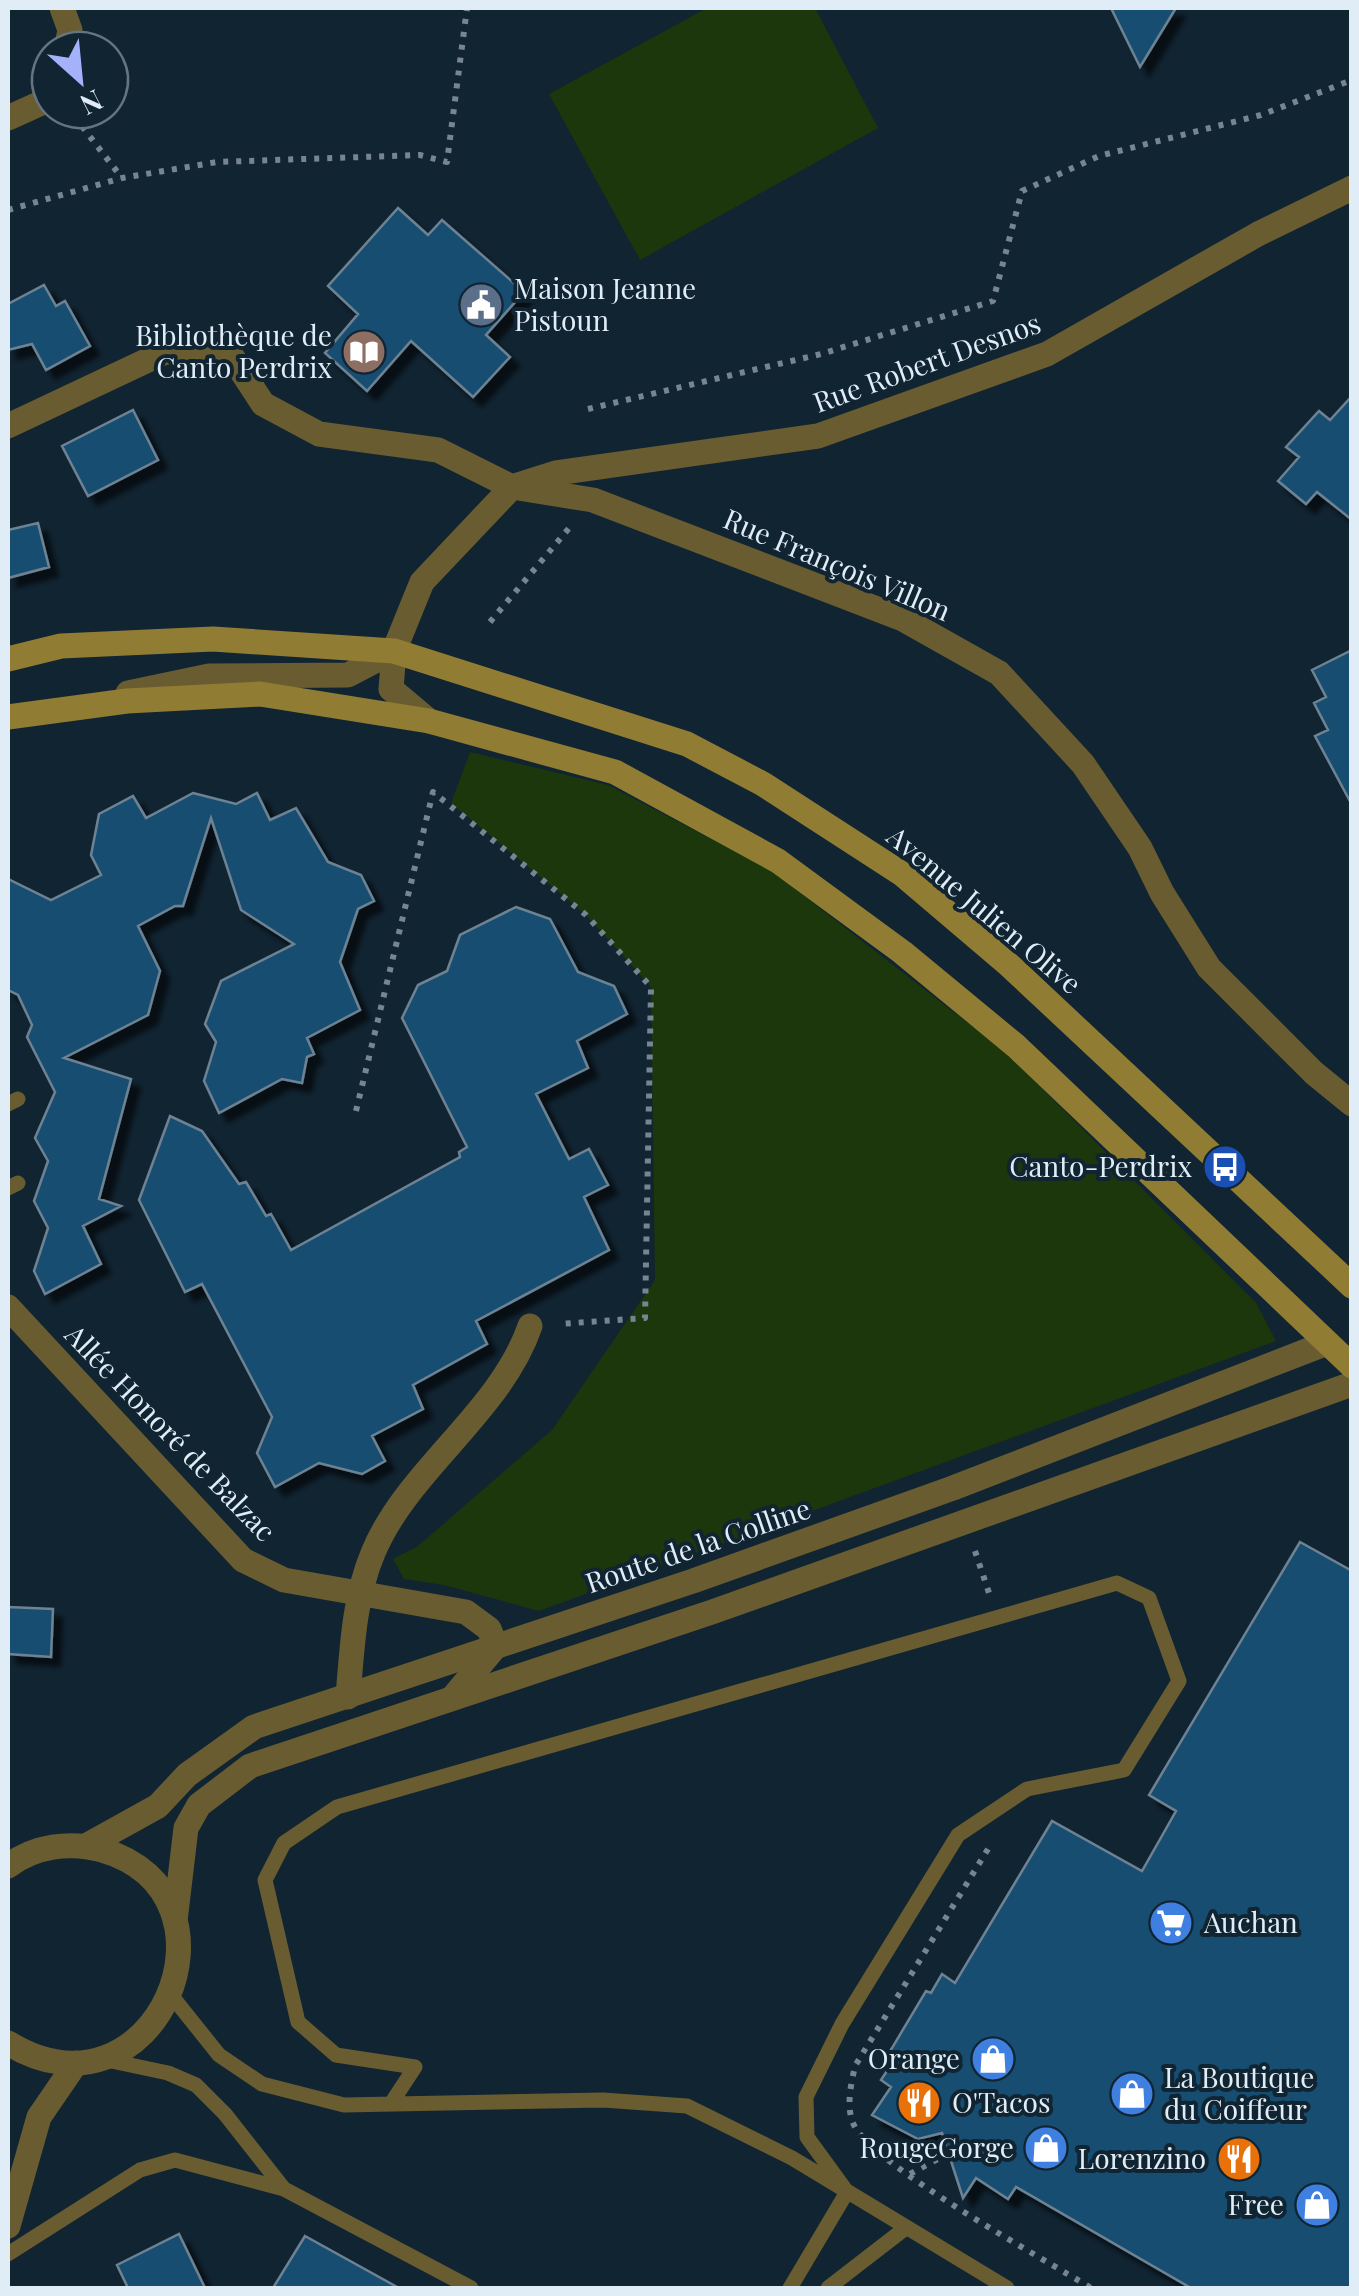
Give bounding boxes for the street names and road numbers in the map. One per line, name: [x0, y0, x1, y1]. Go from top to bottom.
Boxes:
street label: Rue Robert Desnos: [808, 303, 1045, 420]
street label: Rue François Villon: [718, 499, 957, 628]
street label: Avenue Julien Olive: [879, 816, 1090, 1001]
street label: Allée Honoré de Balzac: [57, 1315, 284, 1548]
street label: Route de la Colline: [580, 1489, 815, 1600]

